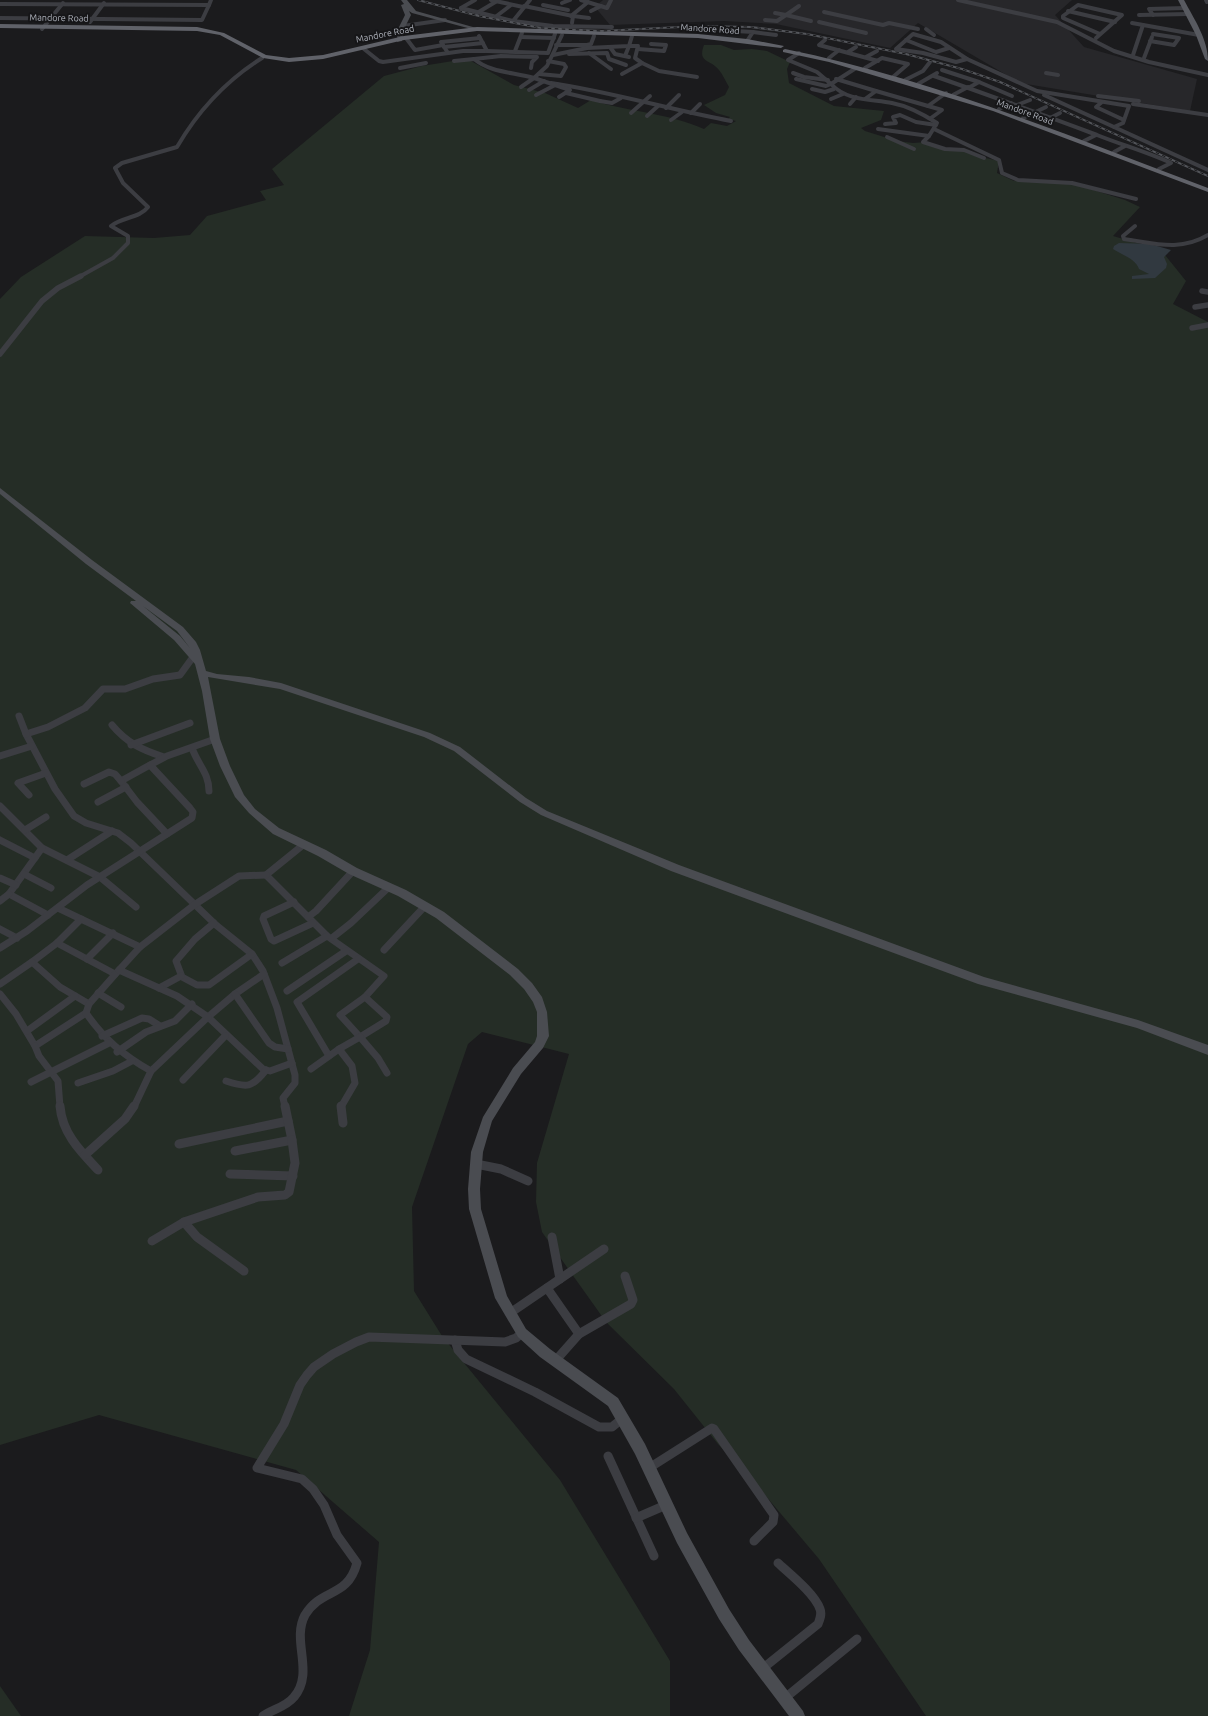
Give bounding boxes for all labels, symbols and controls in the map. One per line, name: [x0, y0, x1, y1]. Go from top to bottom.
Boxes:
street label: Mandore Road: [29, 12, 89, 24]
street label: Mandore Road: [680, 22, 740, 36]
street label: Mandore Road: [355, 23, 415, 45]
street label: Mandore Road: [995, 97, 1055, 127]

